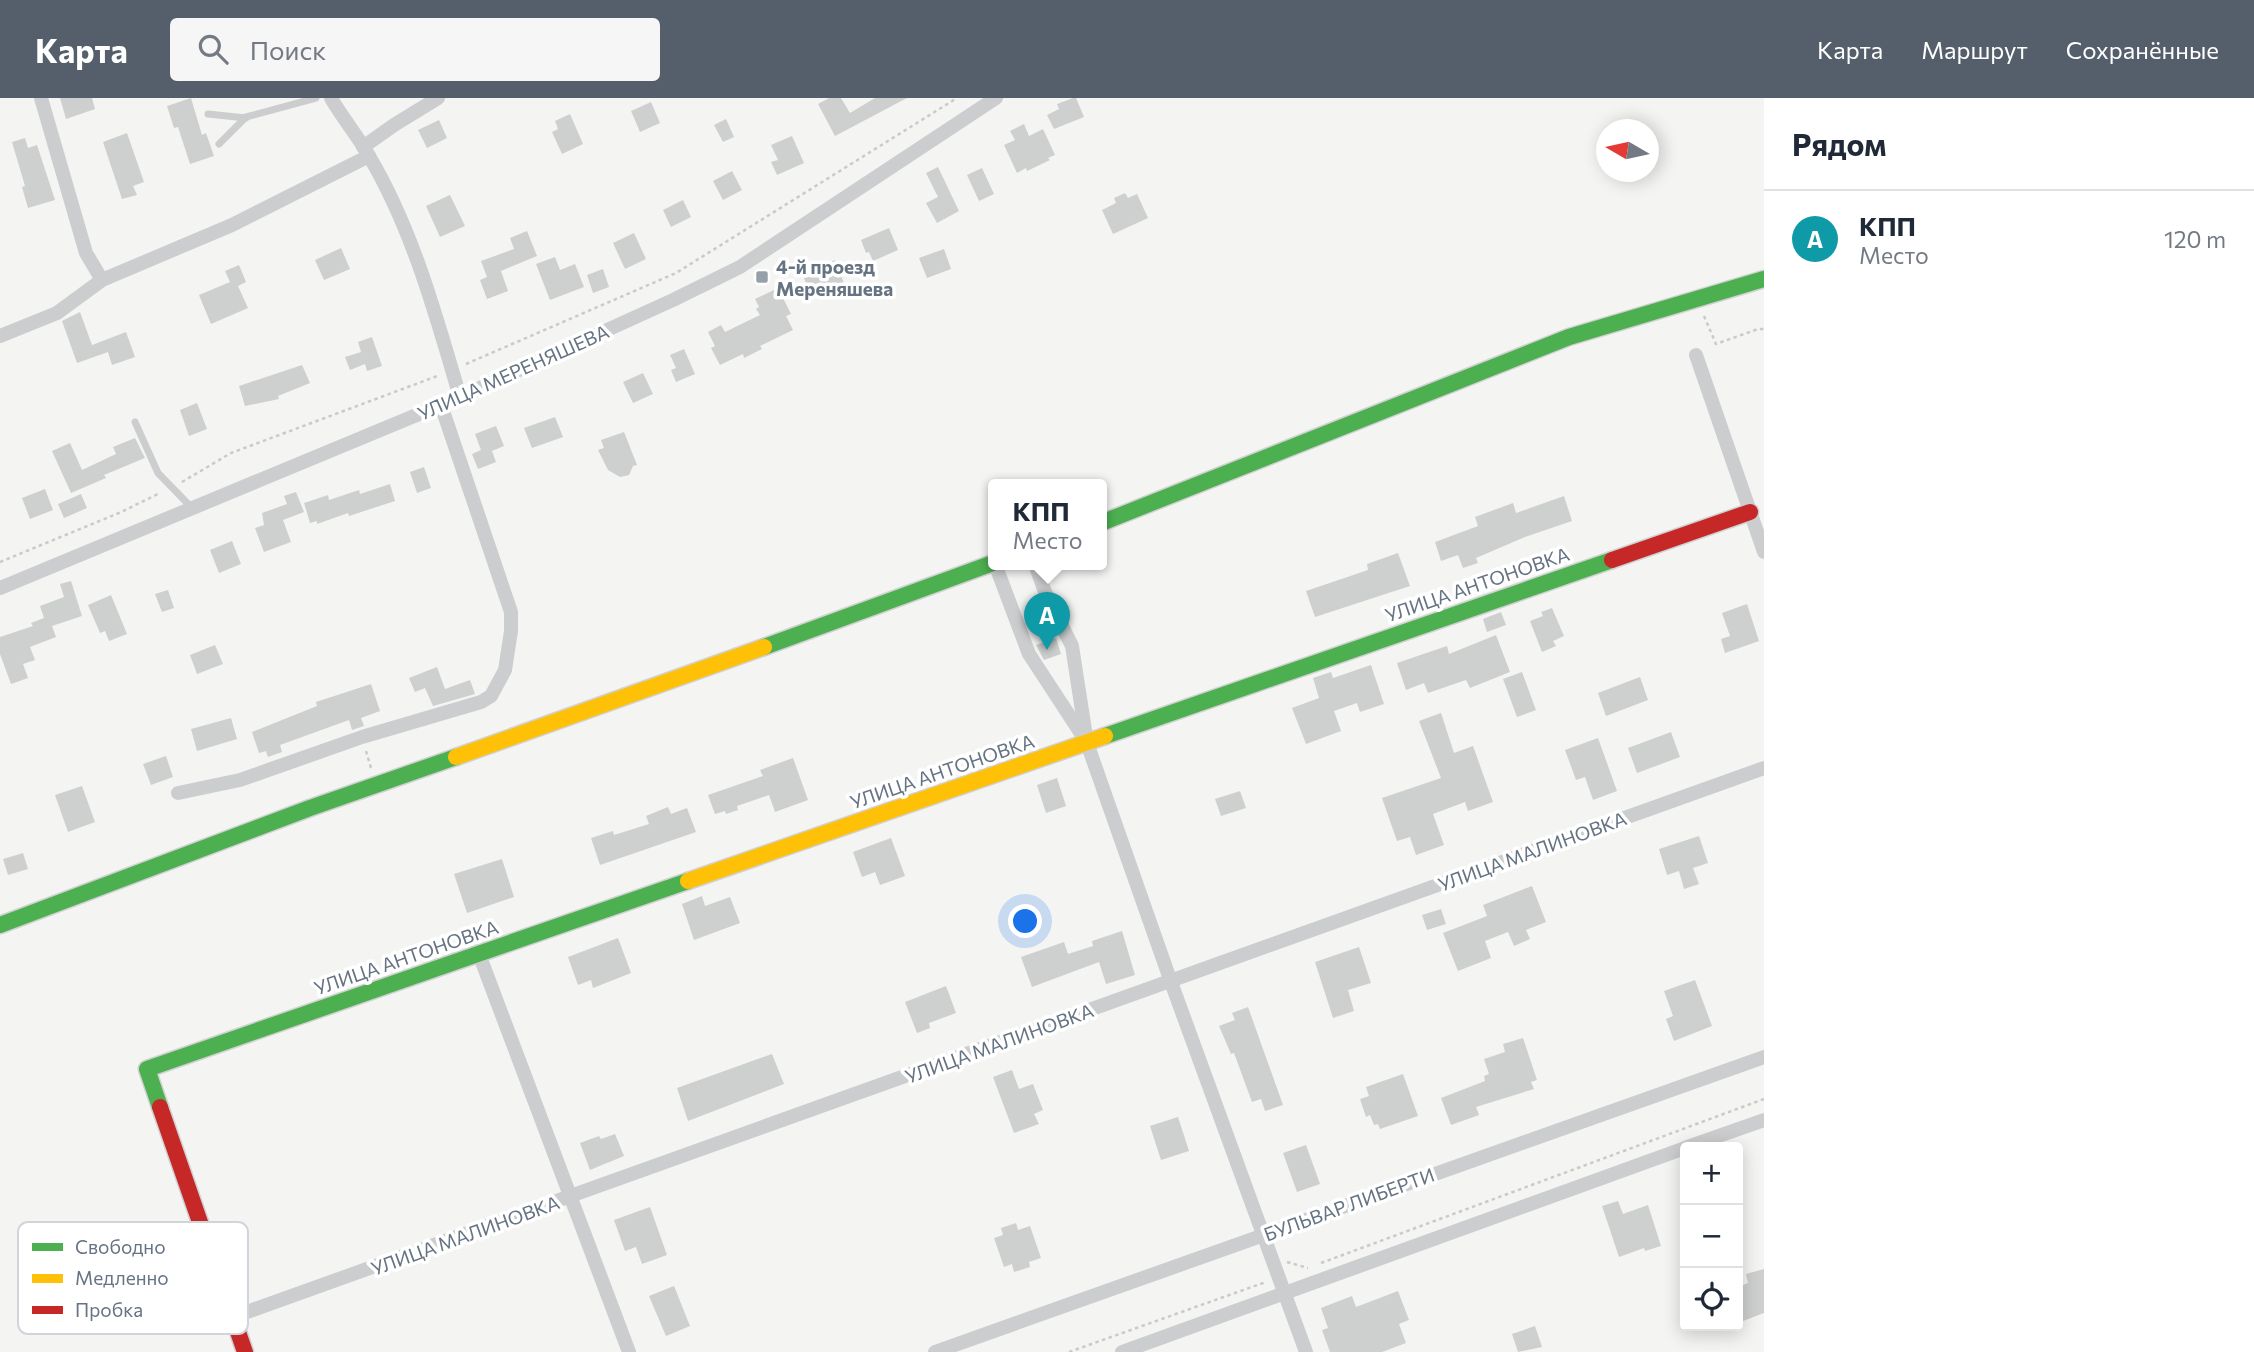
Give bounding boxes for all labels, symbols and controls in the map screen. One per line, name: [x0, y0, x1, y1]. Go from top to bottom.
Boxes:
search box: [170, 18, 660, 81]
text: Карта: [35, 29, 128, 70]
icon: search: [194, 30, 232, 68]
text: Поиск: [250, 34, 326, 65]
text: Карта: [1817, 35, 1883, 64]
text: Маршрут: [1921, 35, 2028, 64]
text: Сохранённые: [2066, 35, 2219, 64]
north arrow: [1596, 119, 1659, 182]
text: Рядом: [1792, 125, 1886, 162]
text: КПП: [1859, 210, 1916, 241]
text: A: [1807, 225, 1823, 253]
text: 120 m: [2164, 225, 2226, 253]
text: Место: [1859, 241, 1929, 269]
place label: 4-й проезд Мереняшева: [776, 255, 893, 300]
marker: 4-й проезд Мереняшева: [754, 269, 770, 285]
street label: УЛИЦА МЕРЕНЯШЕВА: [414, 319, 612, 425]
popup: [988, 479, 1107, 570]
text: КПП: [1013, 495, 1070, 526]
text: Место: [1013, 526, 1082, 554]
street label: УЛИЦА АНТОНОВКА: [1382, 542, 1572, 626]
pin: A: [1024, 592, 1070, 650]
street label: УЛИЦА АНТОНОВКА: [847, 729, 1037, 813]
street label: УЛИЦА МАЛИНОВКА: [1435, 806, 1629, 896]
your location: [1008, 904, 1042, 938]
street label: УЛИЦА АНТОНОВКА: [311, 915, 501, 999]
street label: УЛИЦА МАЛИНОВКА: [902, 998, 1096, 1088]
map controls: [1680, 1142, 1743, 1331]
button: +: [1680, 1142, 1743, 1205]
street label: БУЛЬВАР ЛИБЕРТИ: [1261, 1162, 1437, 1246]
street label: УЛИЦА МАЛИНОВКА: [368, 1190, 562, 1280]
button: −: [1680, 1205, 1743, 1268]
legend: [18, 1222, 248, 1334]
text: Свободно: [75, 1235, 165, 1258]
text: Медленно: [75, 1266, 169, 1289]
button: locate: [1680, 1268, 1743, 1331]
text: Пробка: [75, 1298, 143, 1321]

